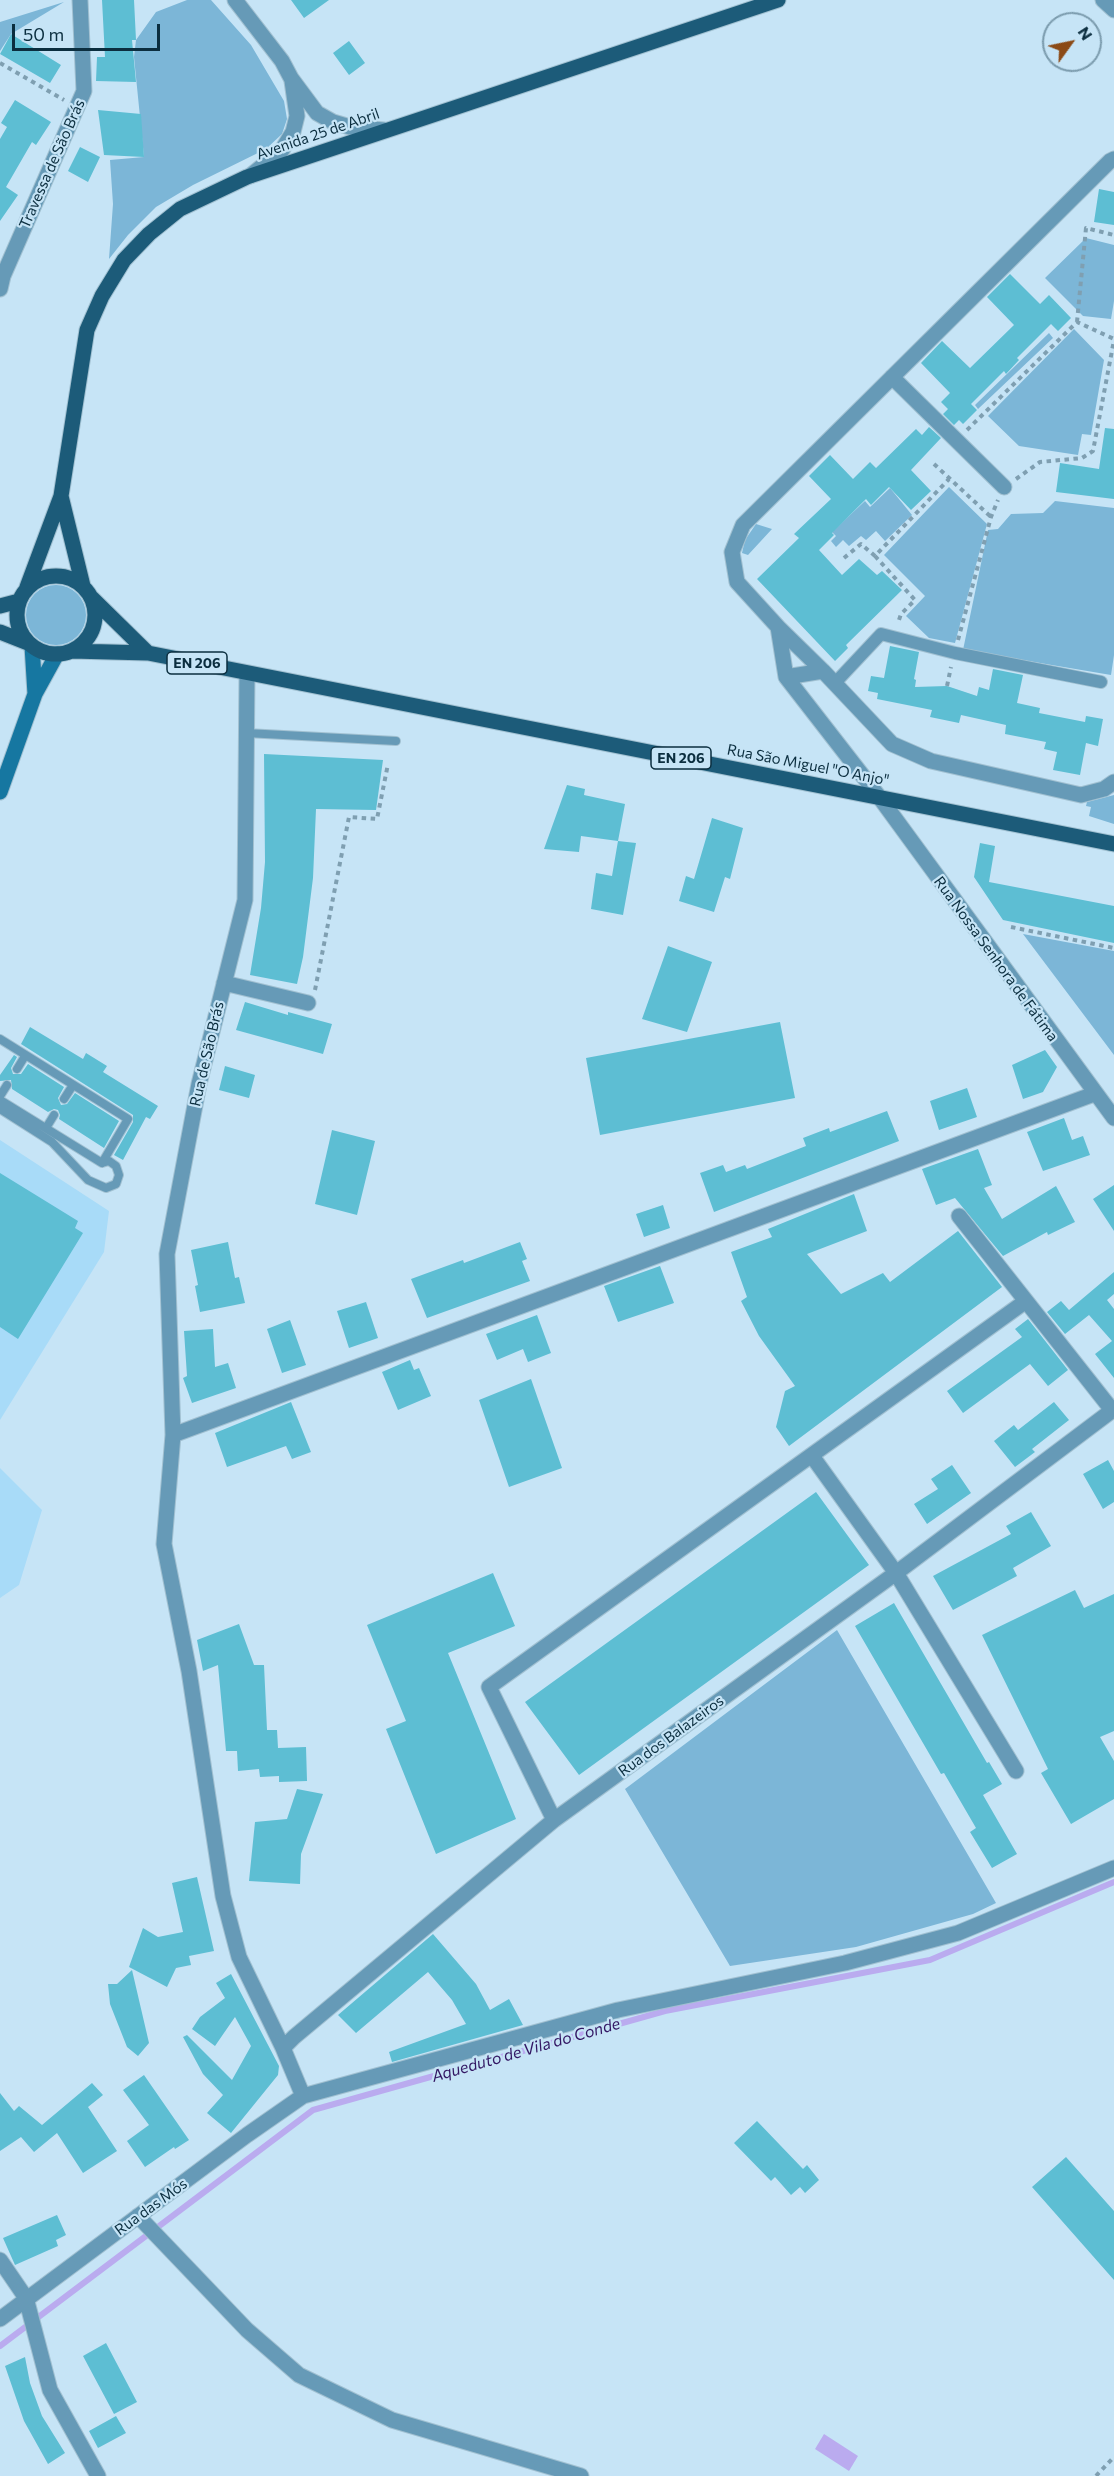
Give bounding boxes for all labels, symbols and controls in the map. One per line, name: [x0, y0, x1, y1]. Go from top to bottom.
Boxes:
scale bar: [15, 12, 164, 50]
north arrow: [1042, 12, 1102, 72]
text: 50 m: [23, 23, 64, 45]
text: N: [1075, 23, 1097, 43]
street label: Travessa de São Brás: [15, 97, 89, 231]
street label: Avenida 25 de Abril: [254, 104, 382, 164]
road number: EN 206: [167, 652, 227, 674]
street label: Rua São Miguel "O Anjo": [725, 740, 891, 790]
road number: EN 206: [651, 747, 711, 769]
street label: Rua Nossa Senhora de Fátima: [930, 873, 1062, 1045]
street label: Rua de São Brás: [186, 1000, 228, 1108]
street label: Rua dos Balazeiros: [615, 1692, 727, 1780]
water label: Aqueduto de Vila do Conde: [430, 2014, 622, 2086]
street label: Rua das Mós: [111, 2175, 191, 2239]

